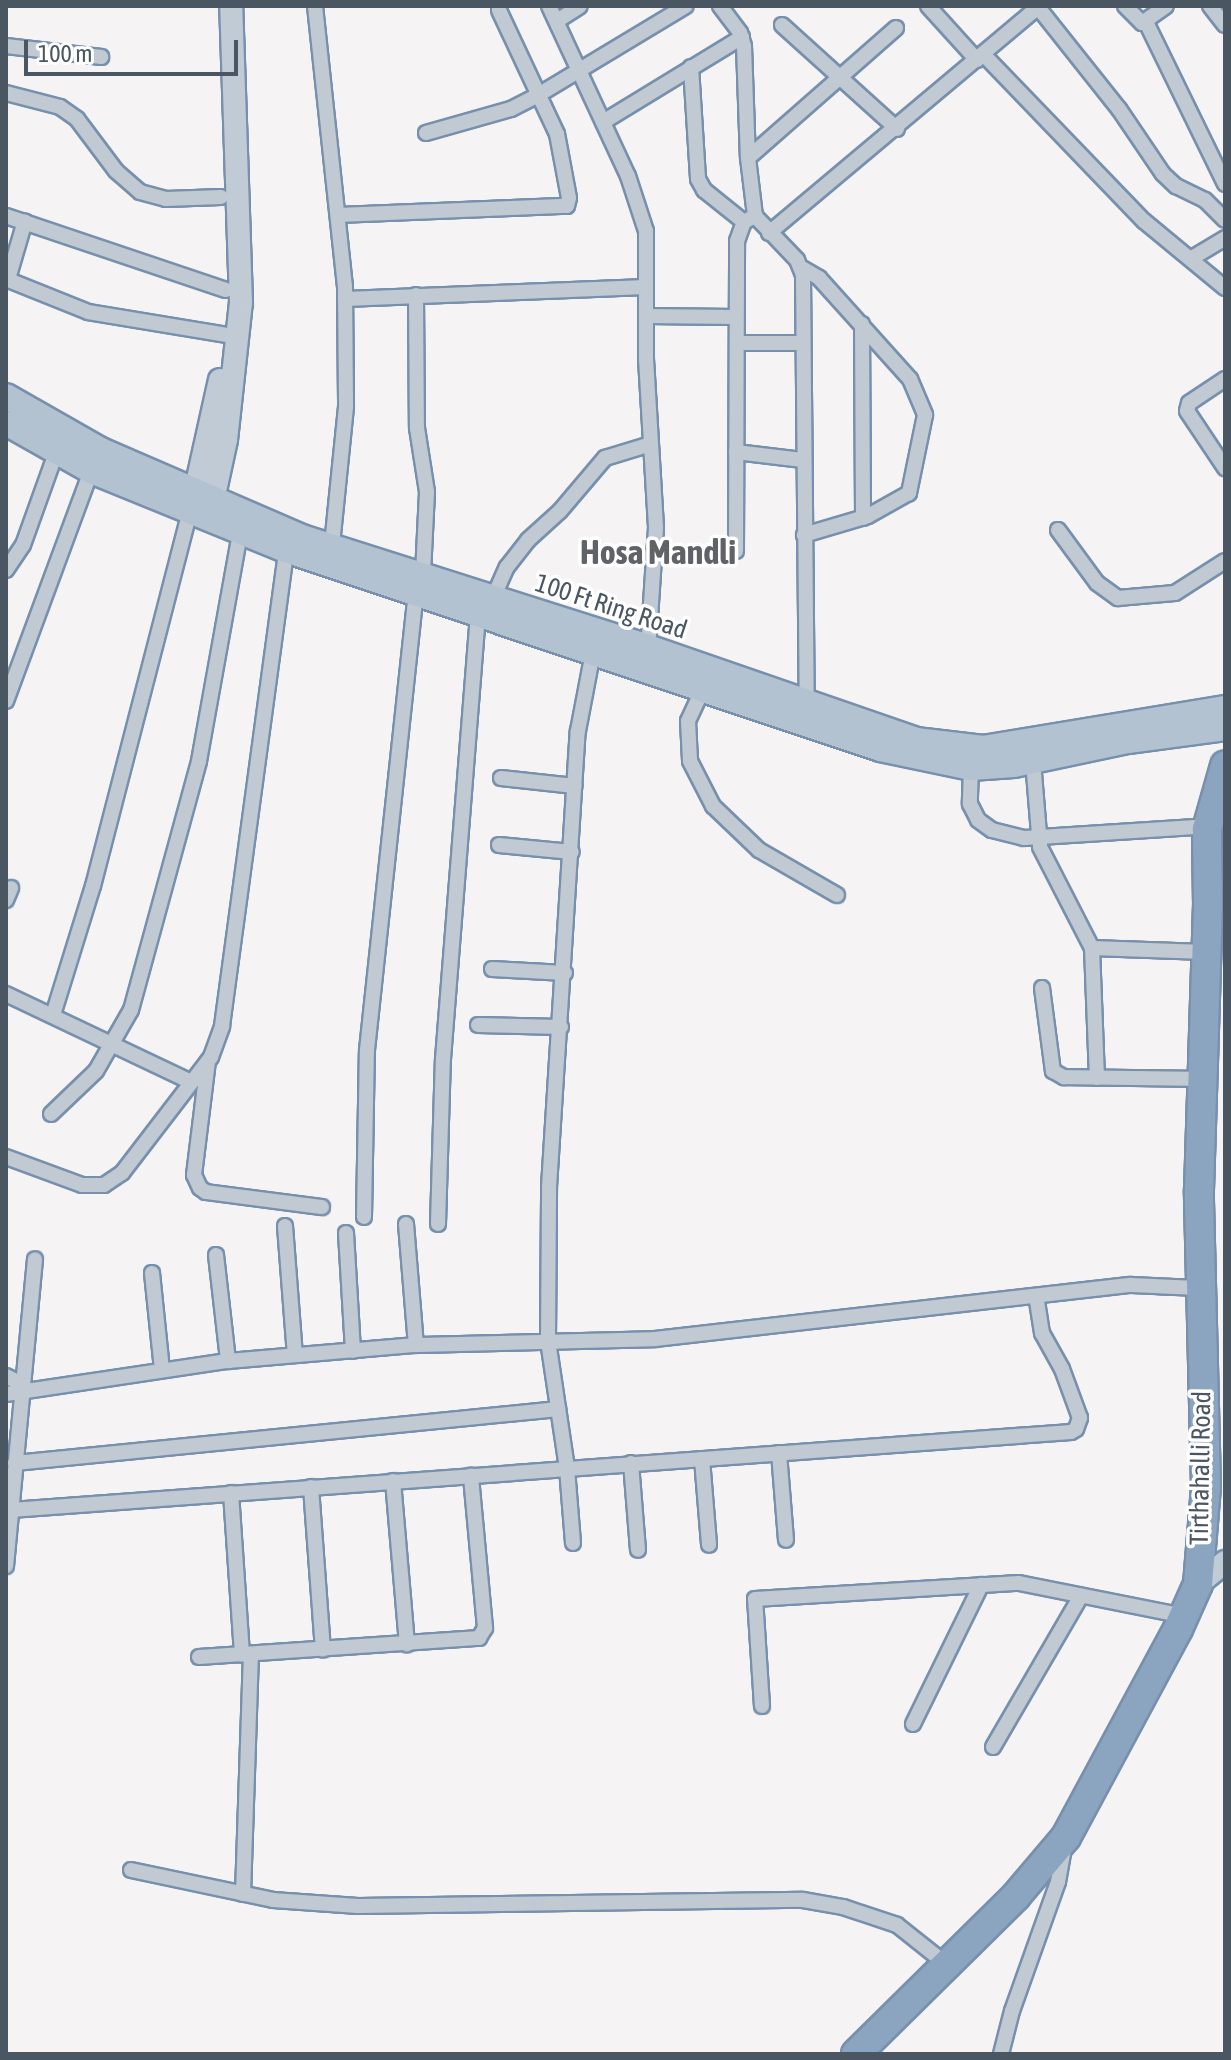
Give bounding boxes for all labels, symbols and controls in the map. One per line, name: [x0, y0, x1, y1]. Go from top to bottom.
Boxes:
scale bar: [28, 24, 242, 74]
text: 100 m: [38, 40, 92, 67]
district label: Hosa Mandli: [580, 532, 736, 572]
street label: 100 Ft Ring Road: [531, 568, 691, 646]
street label: Tirthahalli Road: [1184, 1391, 1218, 1545]

